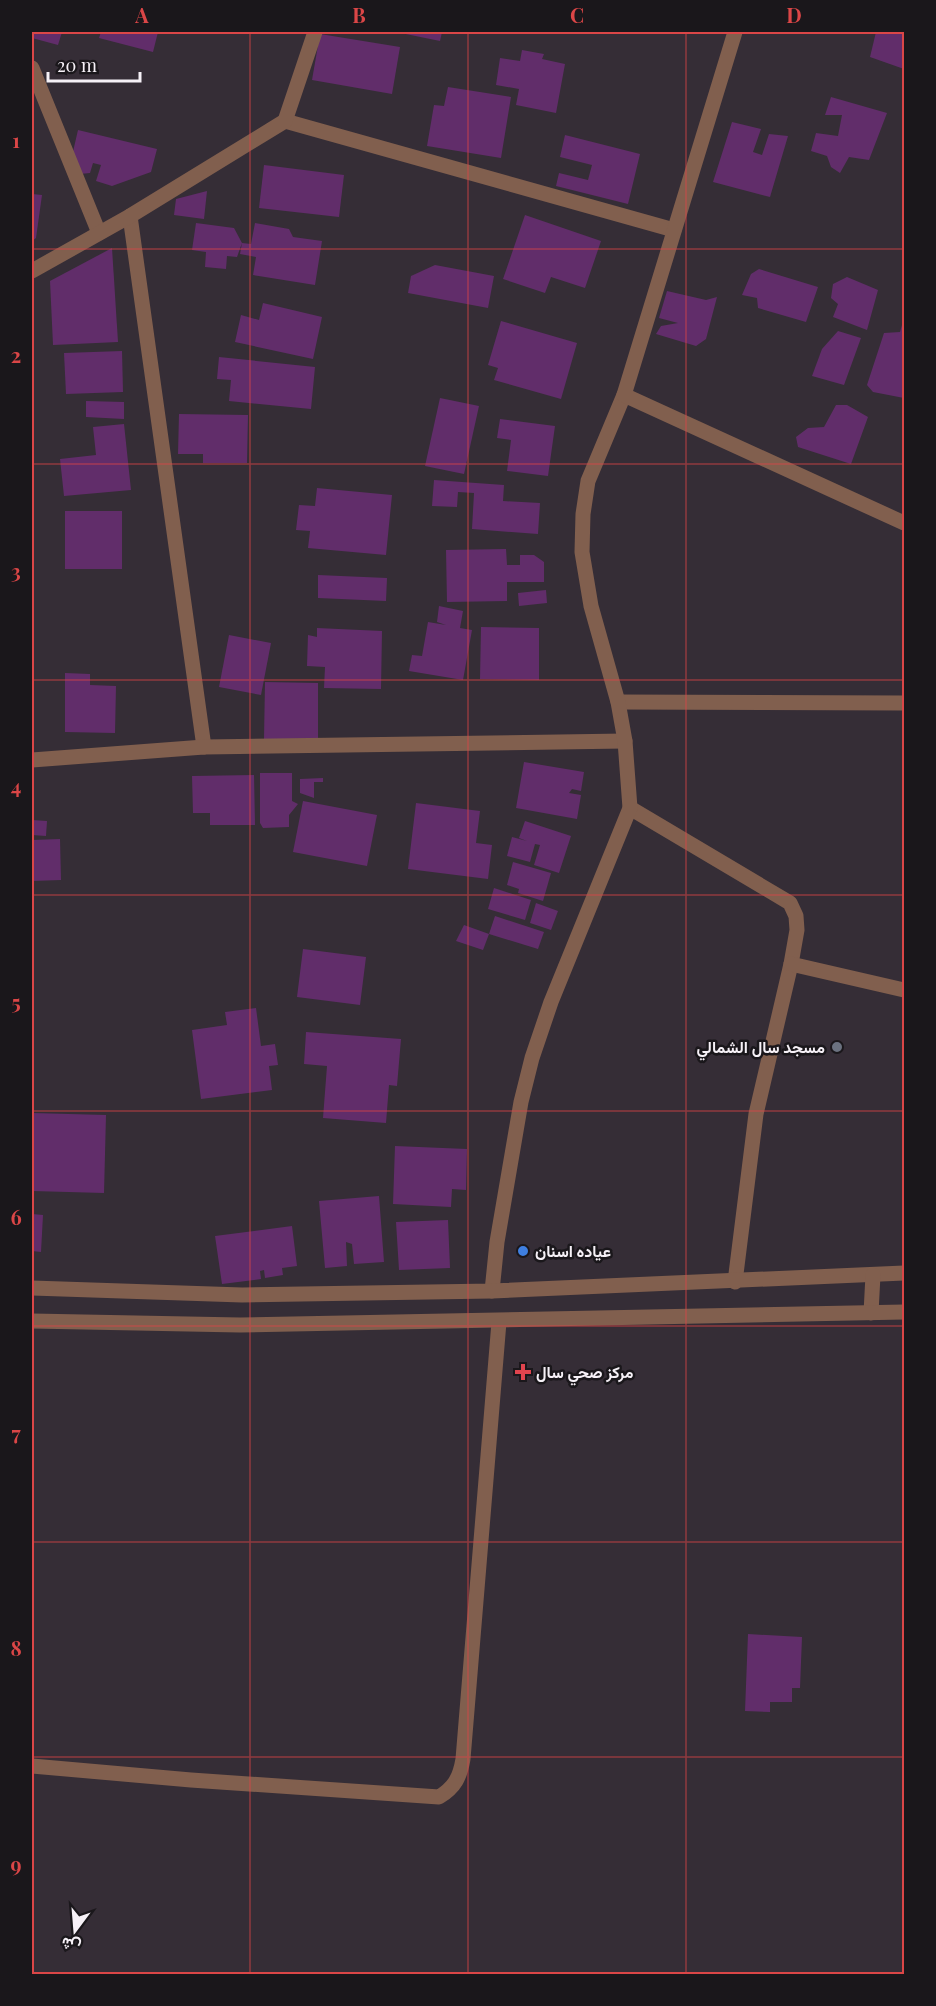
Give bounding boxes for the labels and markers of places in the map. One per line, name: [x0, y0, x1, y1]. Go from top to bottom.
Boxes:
place label: مسجد سال الشمالي: [697, 1036, 825, 1061]
marker: مسجد سال الشمالي: [830, 1040, 844, 1054]
place label: عياده اسنان: [535, 1240, 611, 1261]
marker: عياده اسنان: [516, 1244, 530, 1258]
place label: مركز صحي سال: [536, 1361, 634, 1386]
marker: مركز صحي سال: [514, 1363, 532, 1381]

